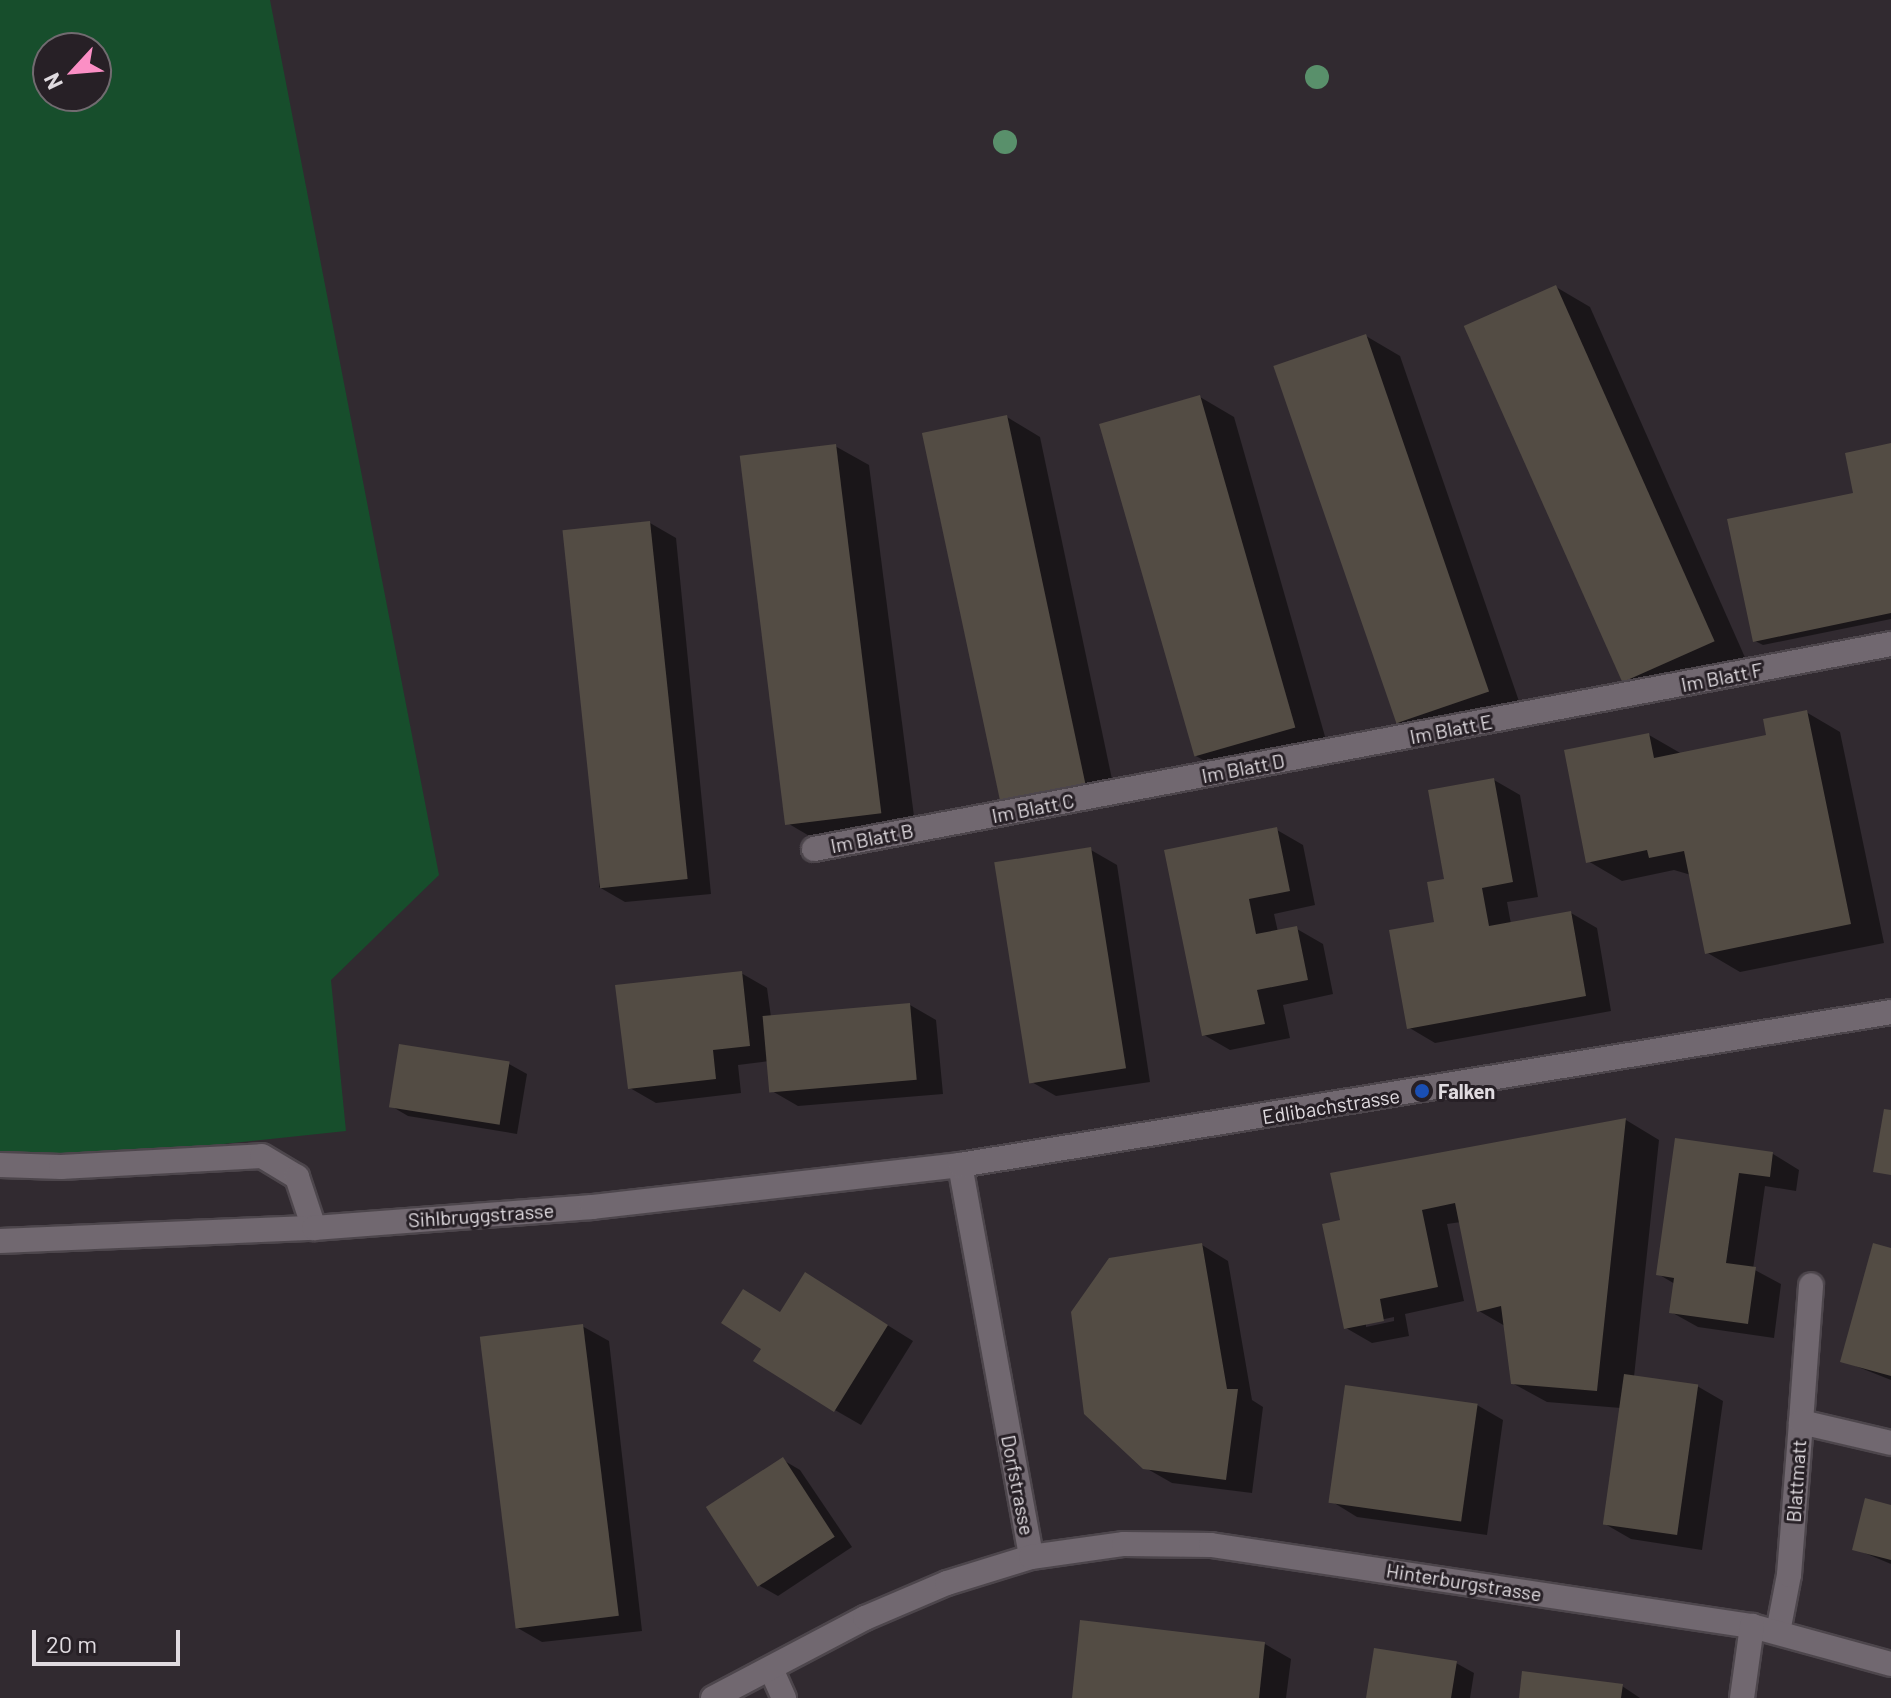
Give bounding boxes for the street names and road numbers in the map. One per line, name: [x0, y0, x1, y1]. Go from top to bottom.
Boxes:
street label: Im Blatt F: [1679, 657, 1765, 697]
street label: Im Blatt E: [1408, 709, 1494, 749]
street label: Im Blatt D: [1200, 748, 1286, 788]
street label: Im Blatt C: [990, 788, 1076, 828]
street label: Im Blatt B: [828, 818, 916, 858]
street label: Edlibachstrasse: [1260, 1083, 1402, 1129]
street label: Sihlbruggstrasse: [407, 1198, 555, 1232]
street label: Dorfstrasse: [997, 1433, 1039, 1537]
street label: Blattmatt: [1781, 1439, 1811, 1523]
street label: Hinterburgstrasse: [1385, 1558, 1543, 1606]

